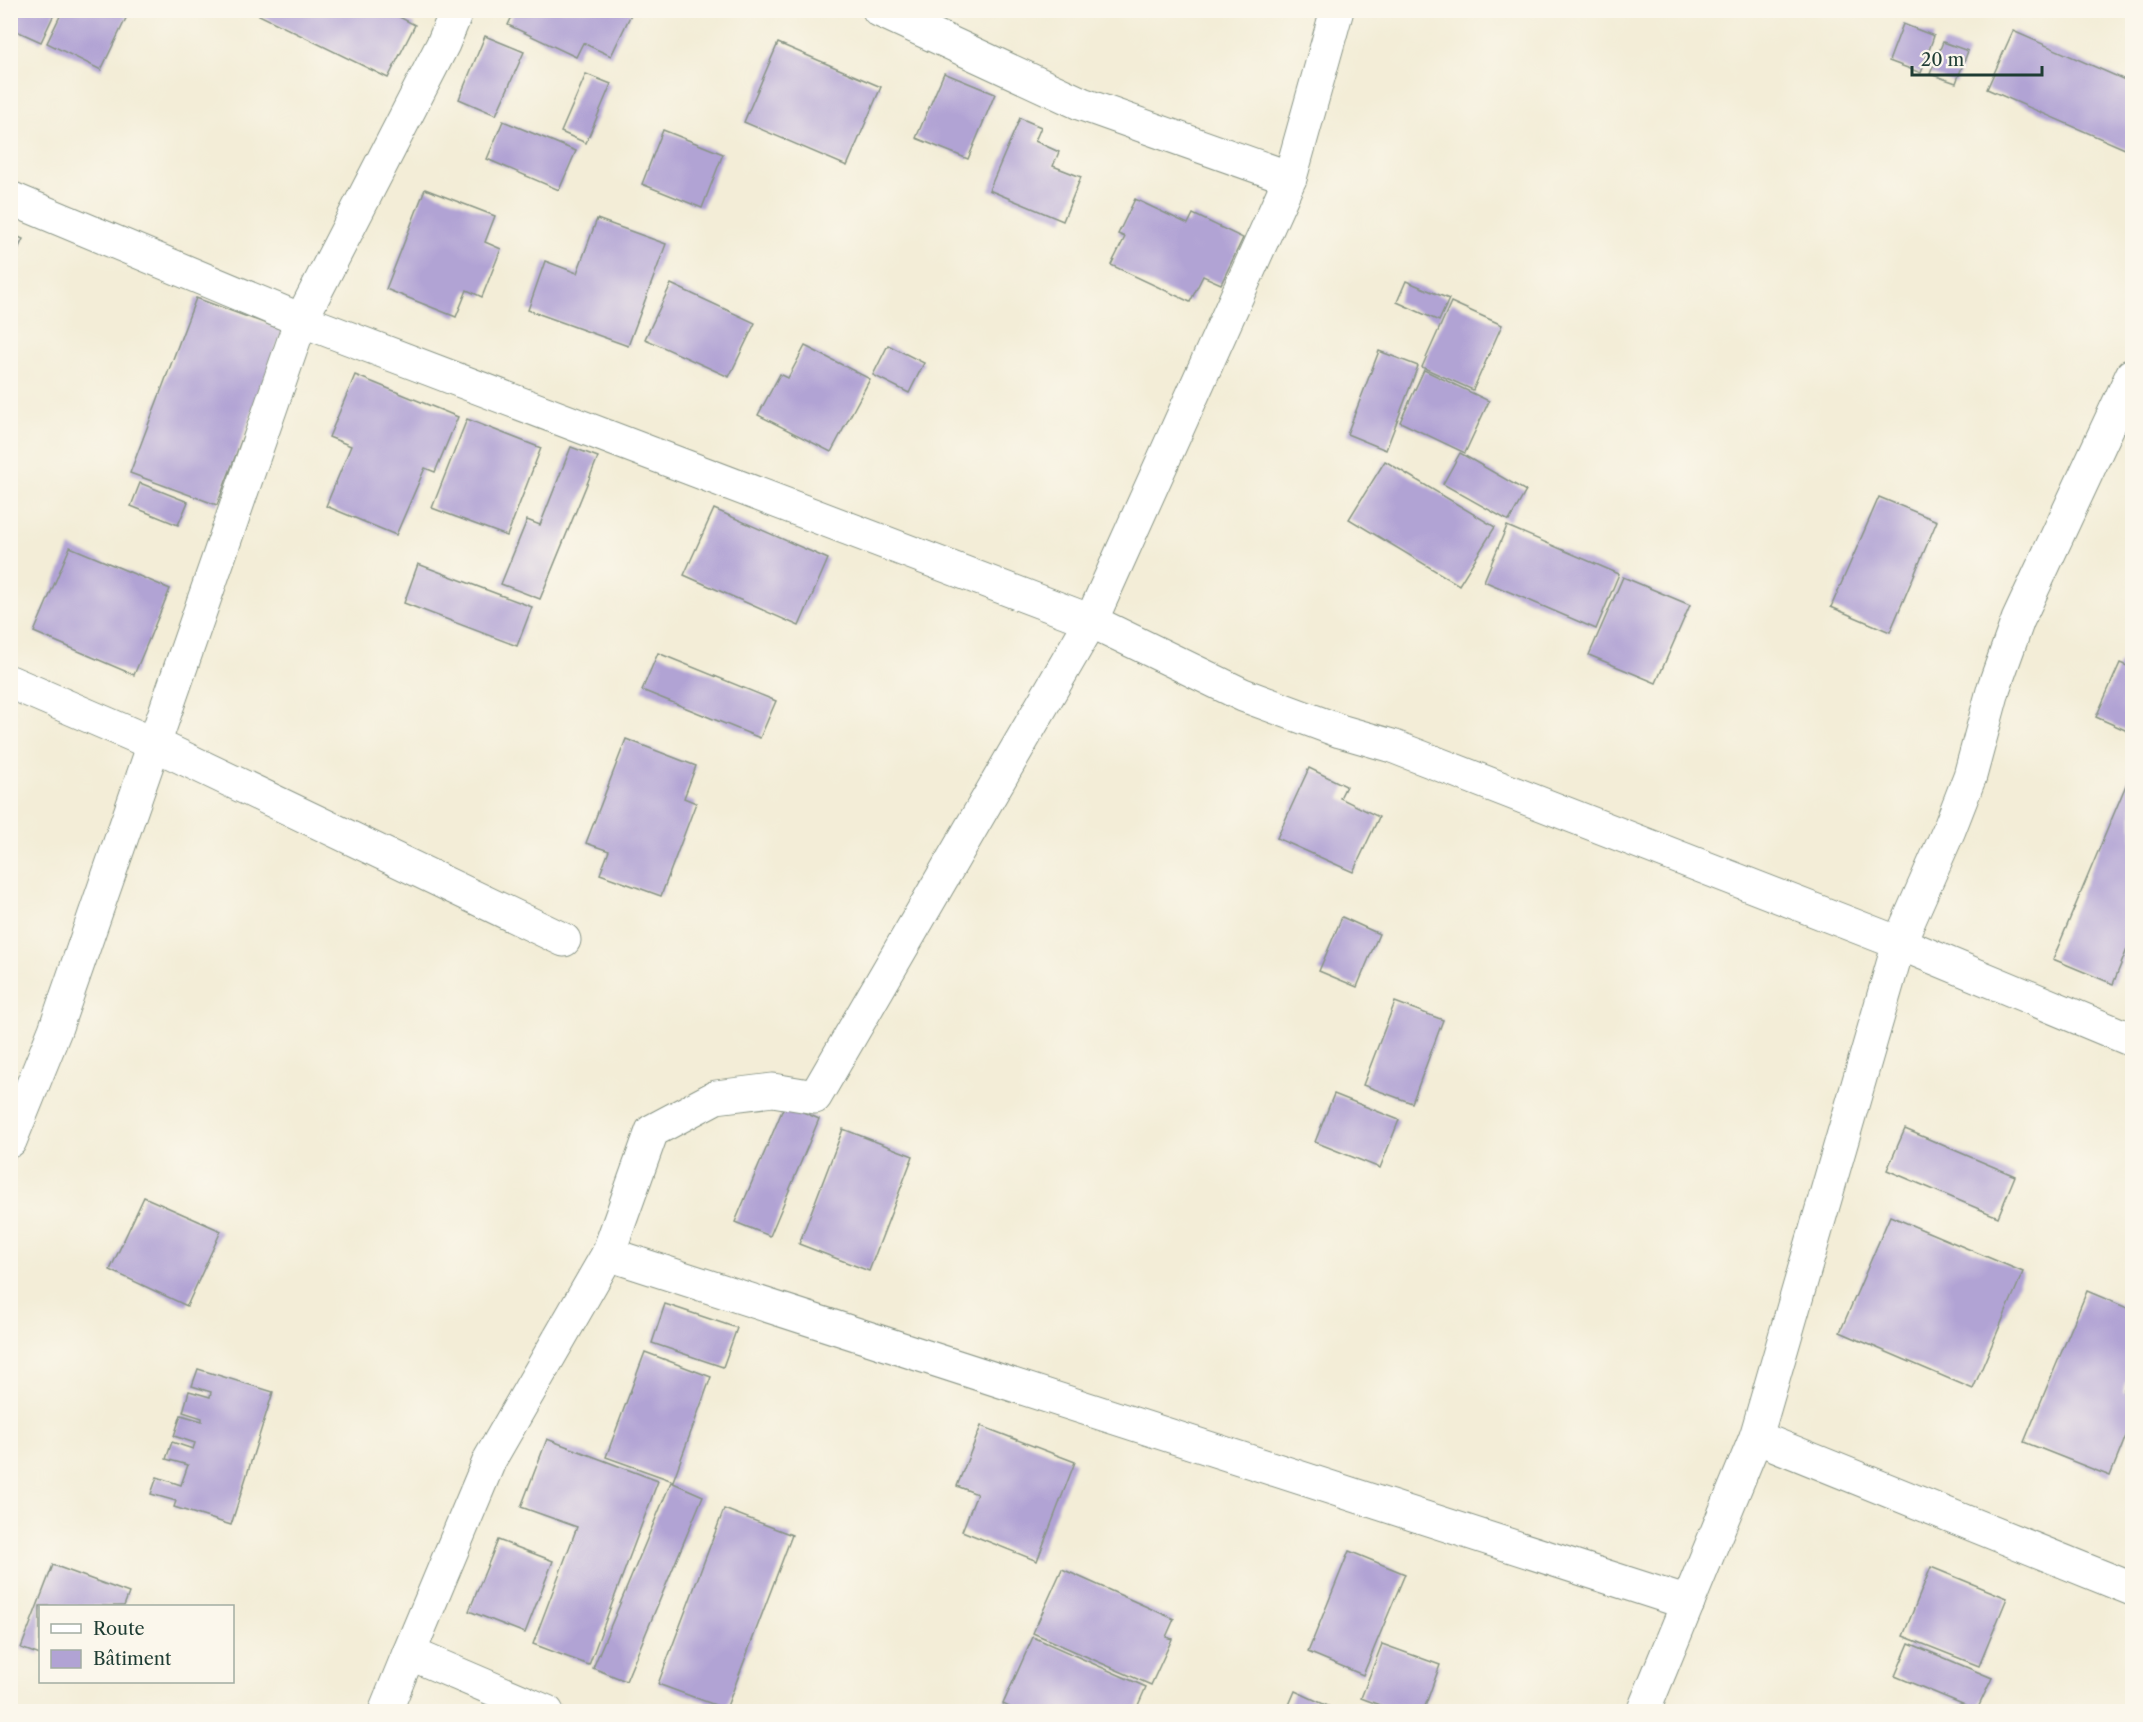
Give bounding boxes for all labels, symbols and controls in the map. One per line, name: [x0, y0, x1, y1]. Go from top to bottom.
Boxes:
scale bar: [1912, 39, 2042, 77]
text: 20 m: [1921, 49, 1965, 71]
legend: [39, 1605, 234, 1683]
text: Route: [93, 1618, 145, 1640]
text: Bâtiment: [93, 1648, 172, 1670]

